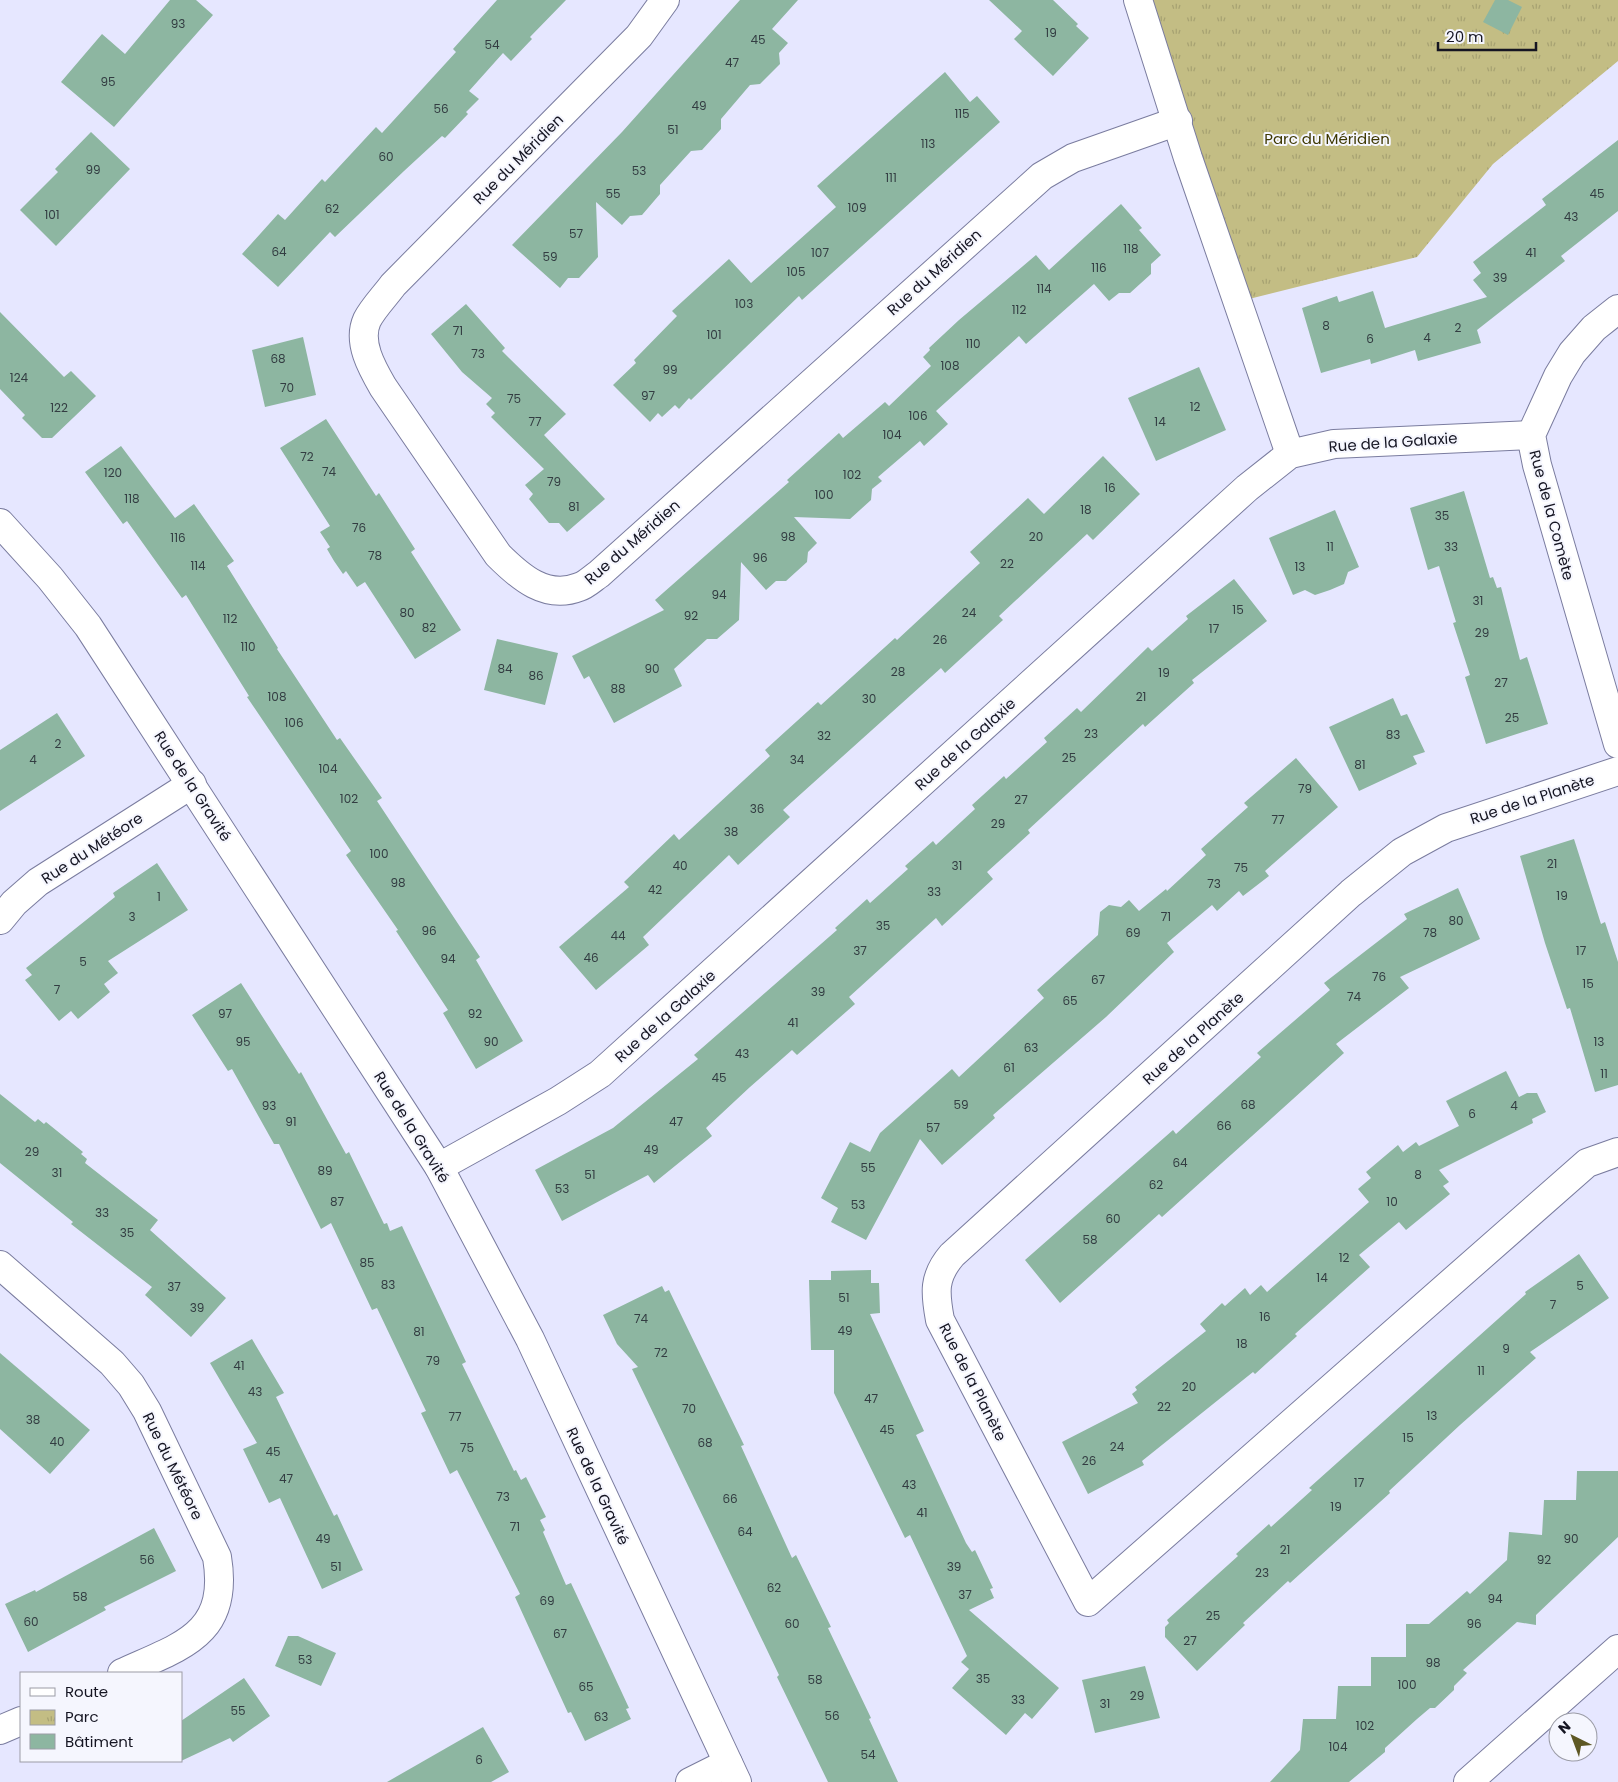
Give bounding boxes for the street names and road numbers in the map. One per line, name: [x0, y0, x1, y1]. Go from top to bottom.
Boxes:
street label: Rue du Méridien: [468, 109, 568, 209]
street label: Rue du Méridien: [882, 224, 986, 320]
street label: Rue de la Galaxie: [1328, 427, 1458, 457]
street label: Rue de la Comète: [1525, 448, 1579, 582]
street label: Rue du Méridien: [580, 495, 684, 589]
street label: Rue de la Galaxie: [910, 693, 1020, 795]
street label: Rue de la Gravité: [149, 727, 237, 845]
street label: Rue de la Planète: [1467, 769, 1597, 829]
street label: Rue du Météore: [37, 807, 147, 889]
street label: Rue de la Galaxie: [610, 965, 720, 1067]
street label: Rue de la Planète: [1138, 987, 1248, 1089]
street label: Rue de la Gravité: [369, 1067, 455, 1187]
street label: Rue de la Planète: [934, 1320, 1012, 1444]
street label: Rue du Météore: [138, 1409, 208, 1523]
street label: Rue de la Gravité: [562, 1424, 634, 1548]

